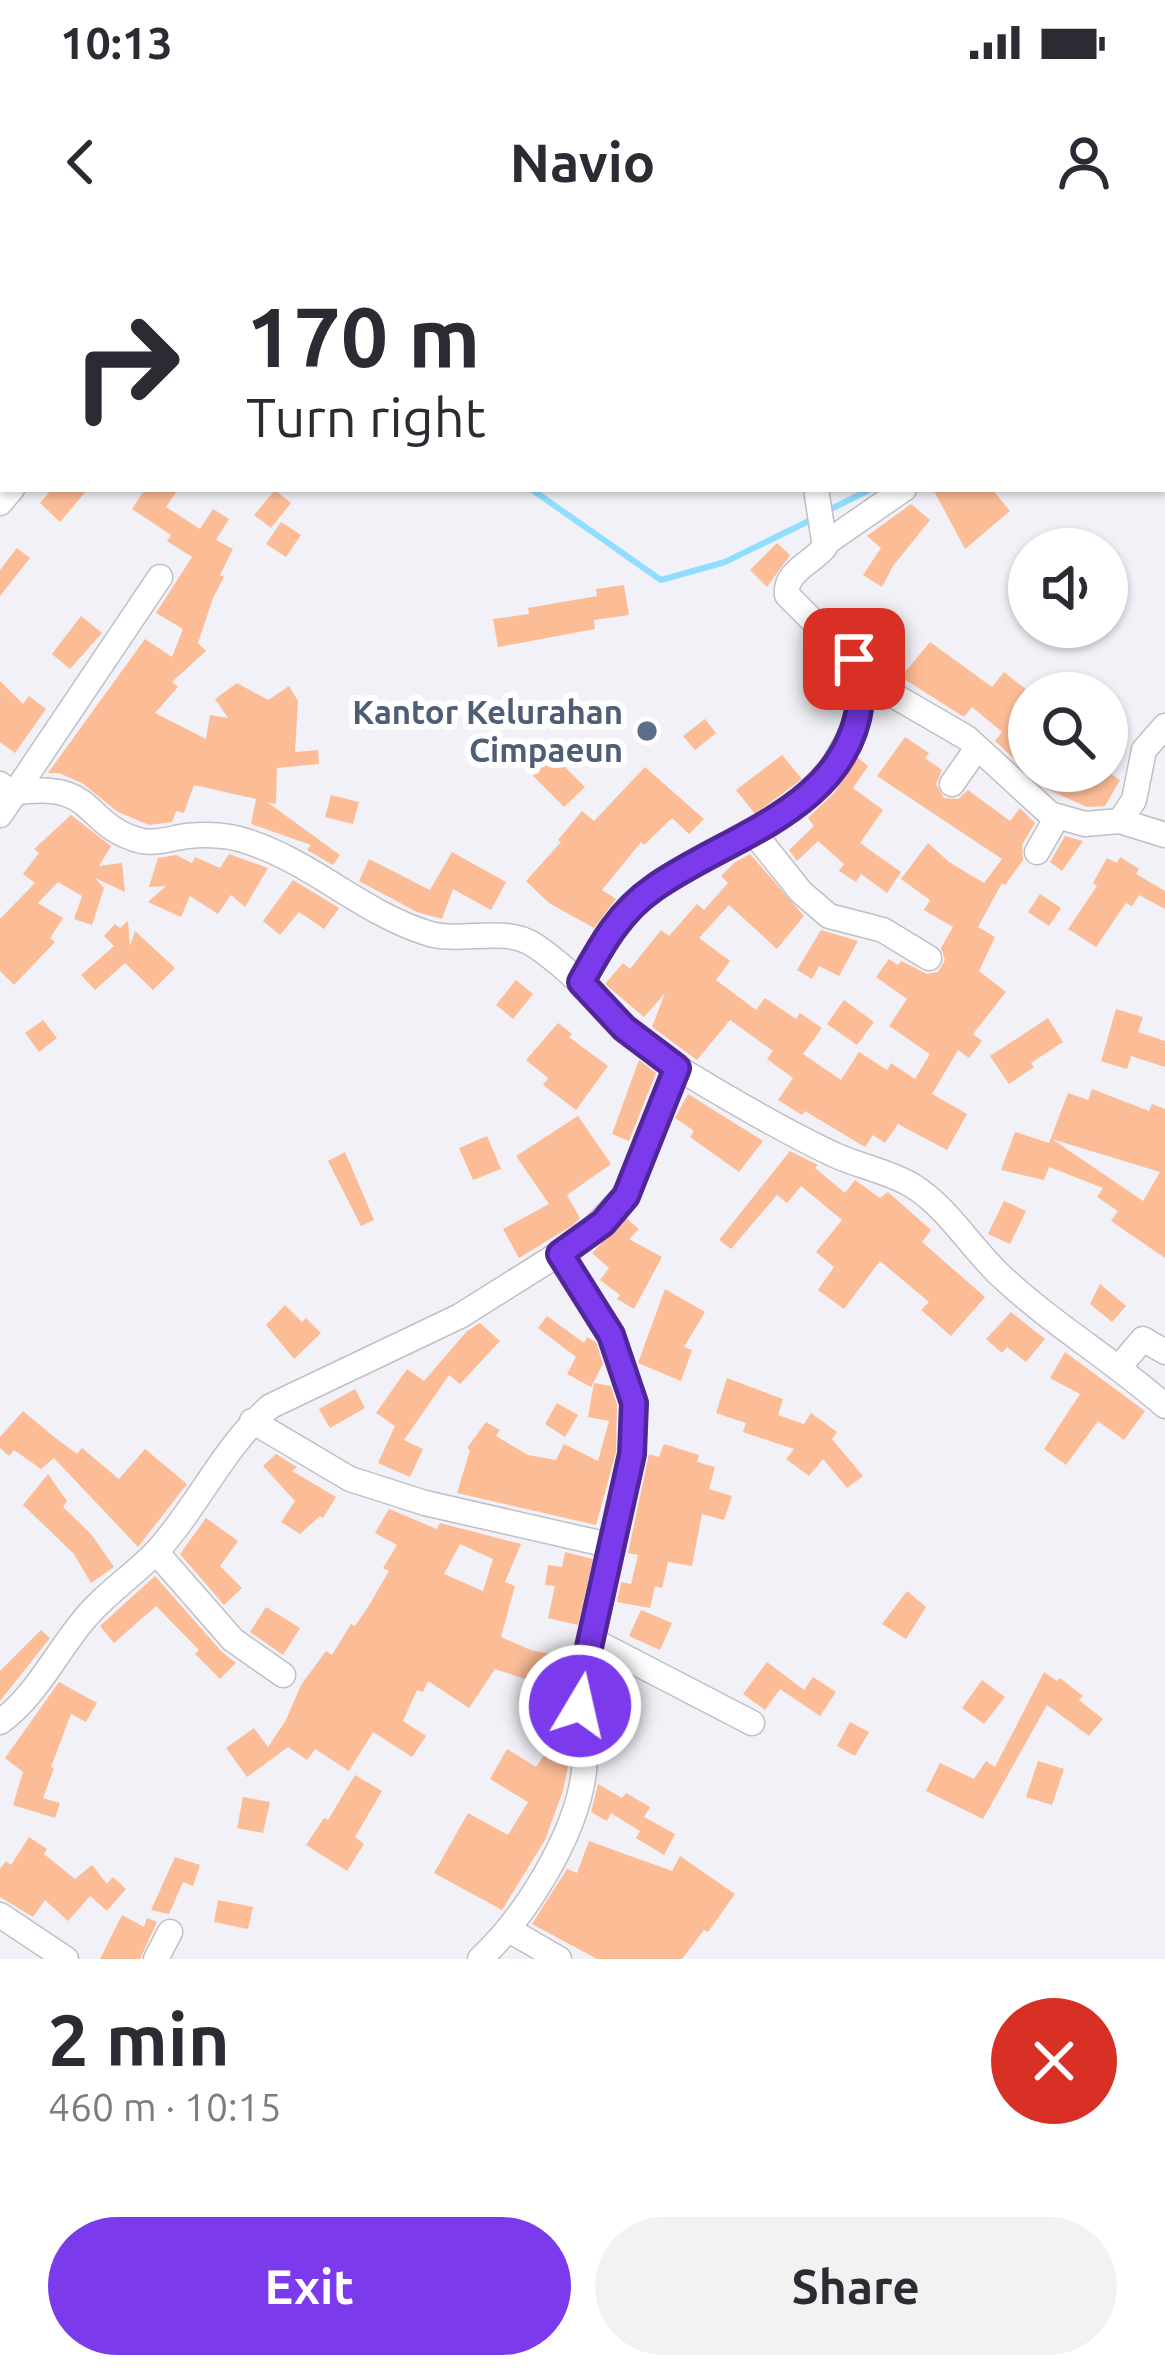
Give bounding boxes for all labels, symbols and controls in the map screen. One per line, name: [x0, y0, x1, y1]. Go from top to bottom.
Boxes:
text: 10:13: [60, 17, 173, 68]
icon: back: [48, 129, 114, 195]
icon: person: [1051, 129, 1117, 195]
text: Navio: [510, 132, 655, 192]
icon: right: [48, 288, 204, 444]
text: 170 m: [246, 289, 480, 383]
text: Turn right: [246, 387, 486, 447]
map controls: [1008, 528, 1128, 792]
button: sound: [1008, 528, 1128, 648]
pin: [803, 608, 905, 710]
icon: arrive: [821, 626, 887, 692]
button: search: [1008, 672, 1128, 792]
place label: Kantor Kelurahan Cimpaeun: [352, 693, 623, 768]
marker: Kantor Kelurahan Cimpaeun: [634, 718, 660, 744]
position arrow: [517, 1643, 643, 1769]
button: close: [991, 1998, 1117, 2124]
text: 2 min: [48, 1999, 230, 2080]
text: 460 m · 10:15: [48, 2085, 282, 2128]
button: Exit: [48, 2217, 571, 2355]
button: Share: [595, 2217, 1117, 2355]

